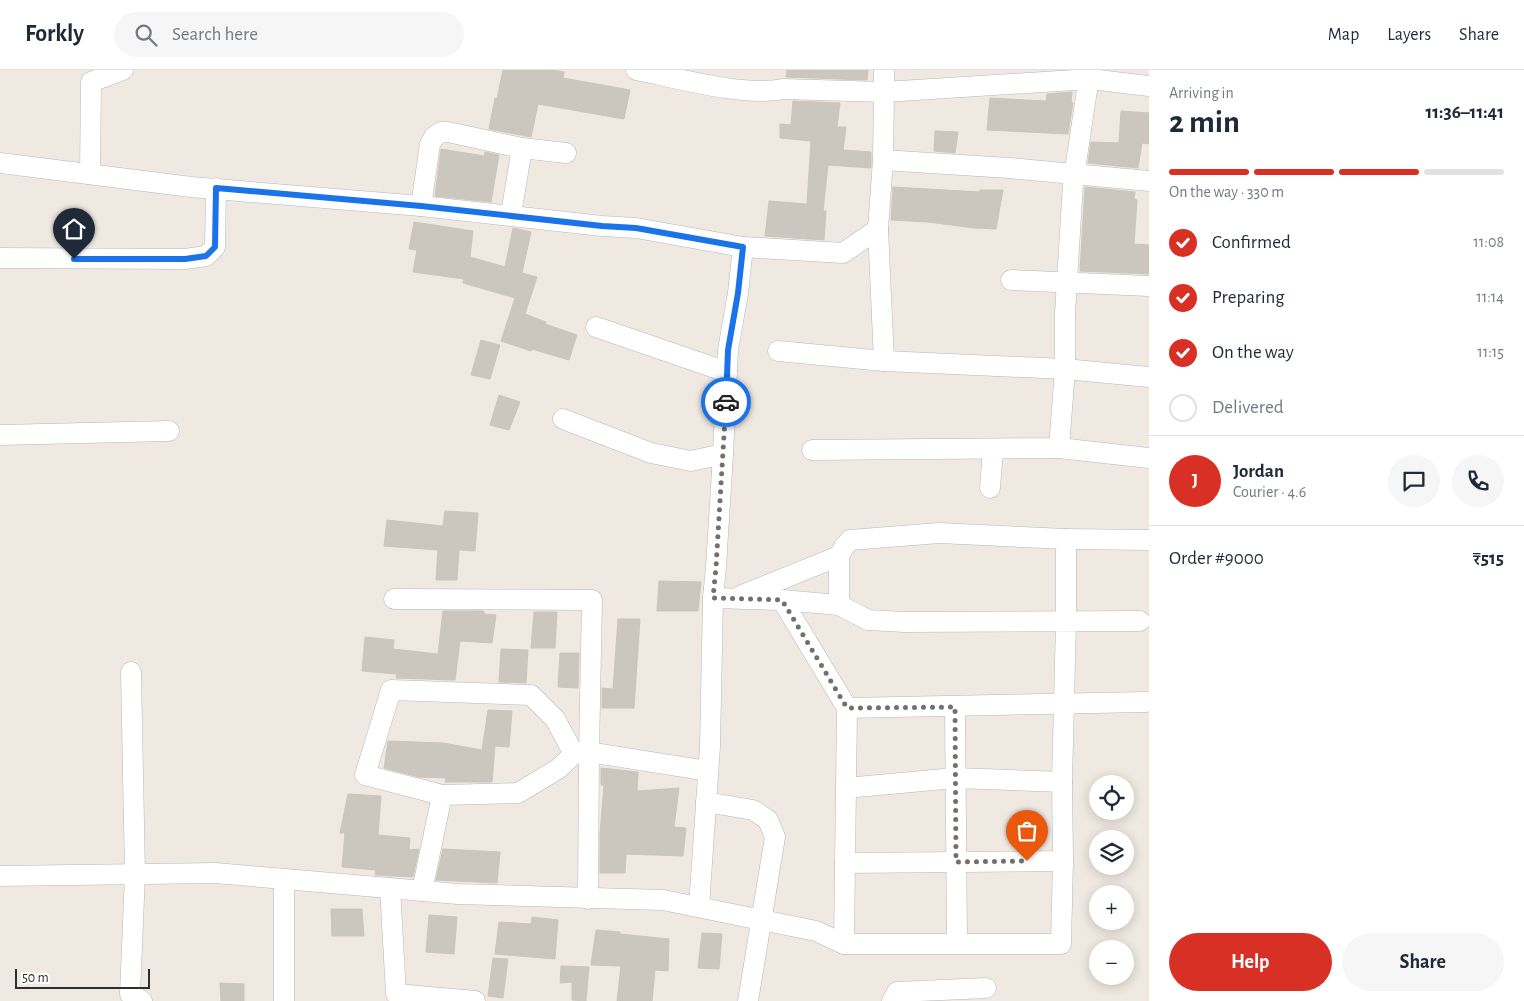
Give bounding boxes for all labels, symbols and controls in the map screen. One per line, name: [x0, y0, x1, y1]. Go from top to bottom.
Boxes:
search box: [114, 12, 464, 57]
icon: search: [132, 21, 160, 49]
text: Forkly: [25, 22, 84, 46]
text: Search here: [172, 25, 258, 44]
text: Map: [1328, 26, 1359, 44]
text: Layers: [1387, 26, 1431, 44]
text: Share: [1459, 26, 1499, 44]
text: Arriving in: [1169, 85, 1234, 101]
text: 11:36–11:41: [1425, 103, 1504, 122]
text: 2 min: [1169, 106, 1240, 138]
text: On the way · 330 m: [1169, 184, 1284, 200]
pin: [53, 208, 95, 259]
icon: home: [60, 215, 88, 243]
icon: check: [1169, 229, 1197, 257]
text: Confirmed: [1212, 233, 1291, 252]
text: 11:08: [1473, 234, 1504, 250]
icon: check: [1169, 284, 1197, 312]
text: Preparing: [1212, 288, 1285, 307]
text: 11:14: [1476, 289, 1504, 305]
icon: check: [1169, 339, 1197, 367]
text: On the way: [1212, 343, 1294, 362]
text: 11:15: [1477, 344, 1504, 360]
courier: [701, 377, 751, 427]
icon: car: [712, 388, 740, 416]
text: Delivered: [1212, 398, 1284, 417]
button: chat: [1388, 455, 1440, 507]
button: phone: [1452, 455, 1504, 507]
text: Jordan: [1233, 462, 1284, 481]
text: J: [1192, 471, 1198, 490]
text: Courier · 4.6: [1233, 484, 1306, 500]
text: Order #9000: [1169, 549, 1264, 568]
text: ₹515: [1473, 549, 1504, 568]
map controls: [1089, 775, 1134, 985]
button: locate: [1089, 775, 1134, 820]
pin: [1006, 810, 1048, 861]
icon: bag: [1013, 817, 1041, 845]
button: layers: [1089, 830, 1134, 875]
button: +: [1089, 885, 1134, 930]
button: Help: [1169, 933, 1332, 991]
button: Share: [1342, 933, 1504, 991]
button: −: [1089, 940, 1134, 985]
scale bar: [15, 966, 150, 989]
text: 50 m: [22, 971, 49, 985]

